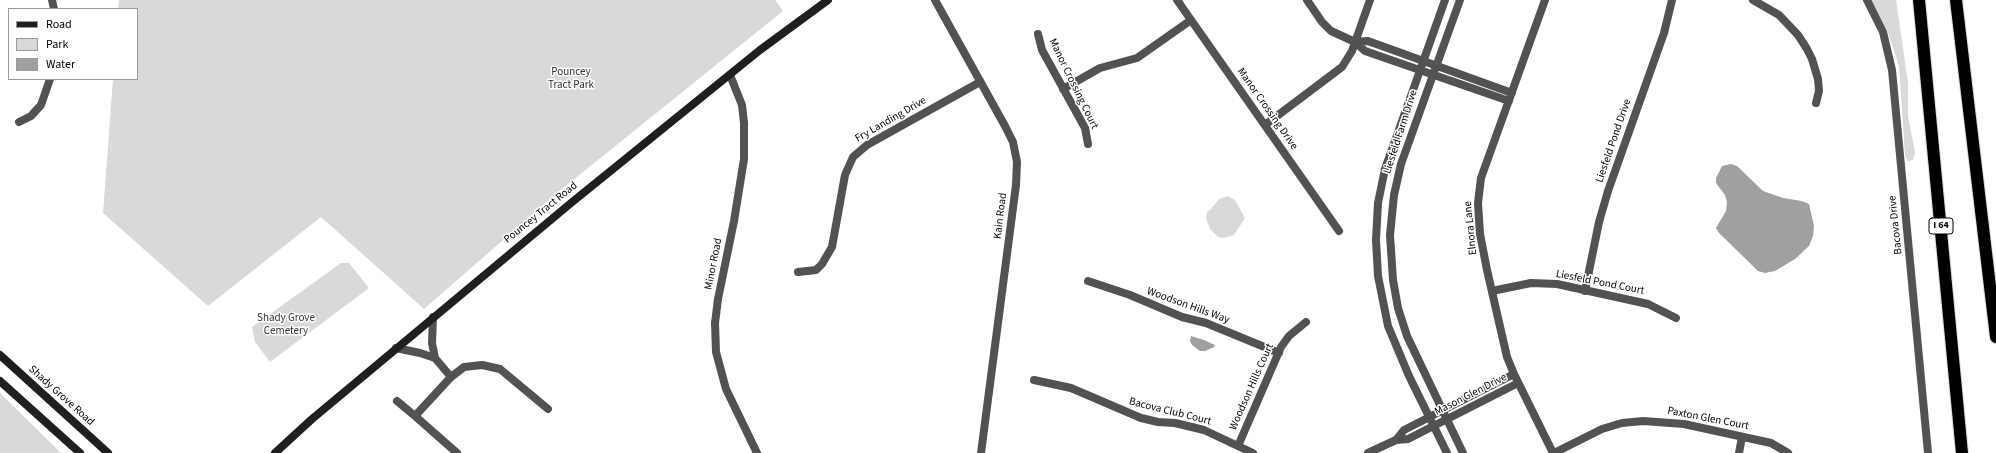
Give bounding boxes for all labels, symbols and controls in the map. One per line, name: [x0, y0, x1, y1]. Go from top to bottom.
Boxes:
legend: [8, 8, 138, 80]
text: Road: [46, 16, 72, 33]
text: Park: [46, 36, 68, 53]
street label: Manor Crossing Court: [1045, 37, 1101, 131]
text: Water: [46, 56, 75, 73]
street label: Manor Crossing Drive: [1234, 65, 1300, 153]
park label: Pouncey Tract Park: [548, 66, 594, 92]
street label: Liesfeld Farm Drive: [1381, 88, 1421, 176]
street label: Fry Landing Drive: [853, 94, 929, 146]
street label: Liesfeld Pond Drive: [1593, 97, 1635, 185]
street label: Pouncey Tract Road: [502, 179, 580, 247]
street label: Kain Road: [992, 192, 1010, 240]
street label: Bacova Drive: [1886, 195, 1906, 255]
street label: Elnora Lane: [1462, 200, 1480, 256]
road number: I 64: [1929, 218, 1953, 234]
street label: Minor Road: [703, 237, 725, 291]
street label: Liesfeld Pond Court: [1555, 268, 1645, 298]
street label: Woodson Hills Way: [1145, 285, 1231, 327]
park label: Shady Grove Cemetery: [257, 312, 315, 338]
street label: Woodson Hills Court: [1227, 342, 1277, 432]
street label: Shady Grove Road: [26, 363, 96, 429]
street label: Mason Glen Drive: [1433, 371, 1509, 419]
street label: Bacova Club Court: [1127, 395, 1213, 429]
street label: Paxton Glen Court: [1666, 405, 1750, 433]

